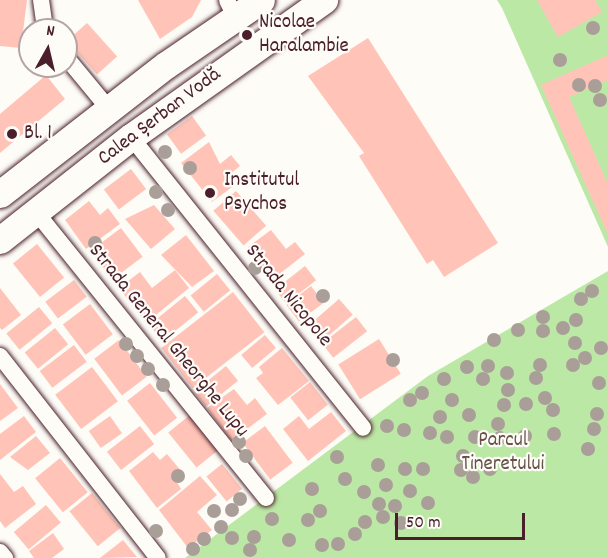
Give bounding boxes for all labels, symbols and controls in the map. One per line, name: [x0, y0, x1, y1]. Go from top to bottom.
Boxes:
place label: Nicolae Haralambie: [259, 10, 349, 60]
north arrow: [18, 18, 78, 78]
text: N: [45, 20, 56, 44]
marker: Nicolae Haralambie: [240, 28, 254, 42]
street label: Calea Șerban Vodă: [93, 62, 227, 172]
place label: Bl. 1: [24, 121, 52, 147]
marker: Bl. 1: [5, 127, 19, 141]
place label: Institutul Psychos: [224, 168, 299, 218]
marker: Institutul Psychos: [201, 184, 219, 202]
street label: Strada General Gheorghe Lupu: [82, 239, 254, 443]
street label: Strada Nicopole: [239, 240, 337, 352]
park label: Parcul Tineretului: [462, 428, 544, 478]
scale bar: [398, 501, 528, 539]
text: 50 m: [406, 511, 441, 536]

